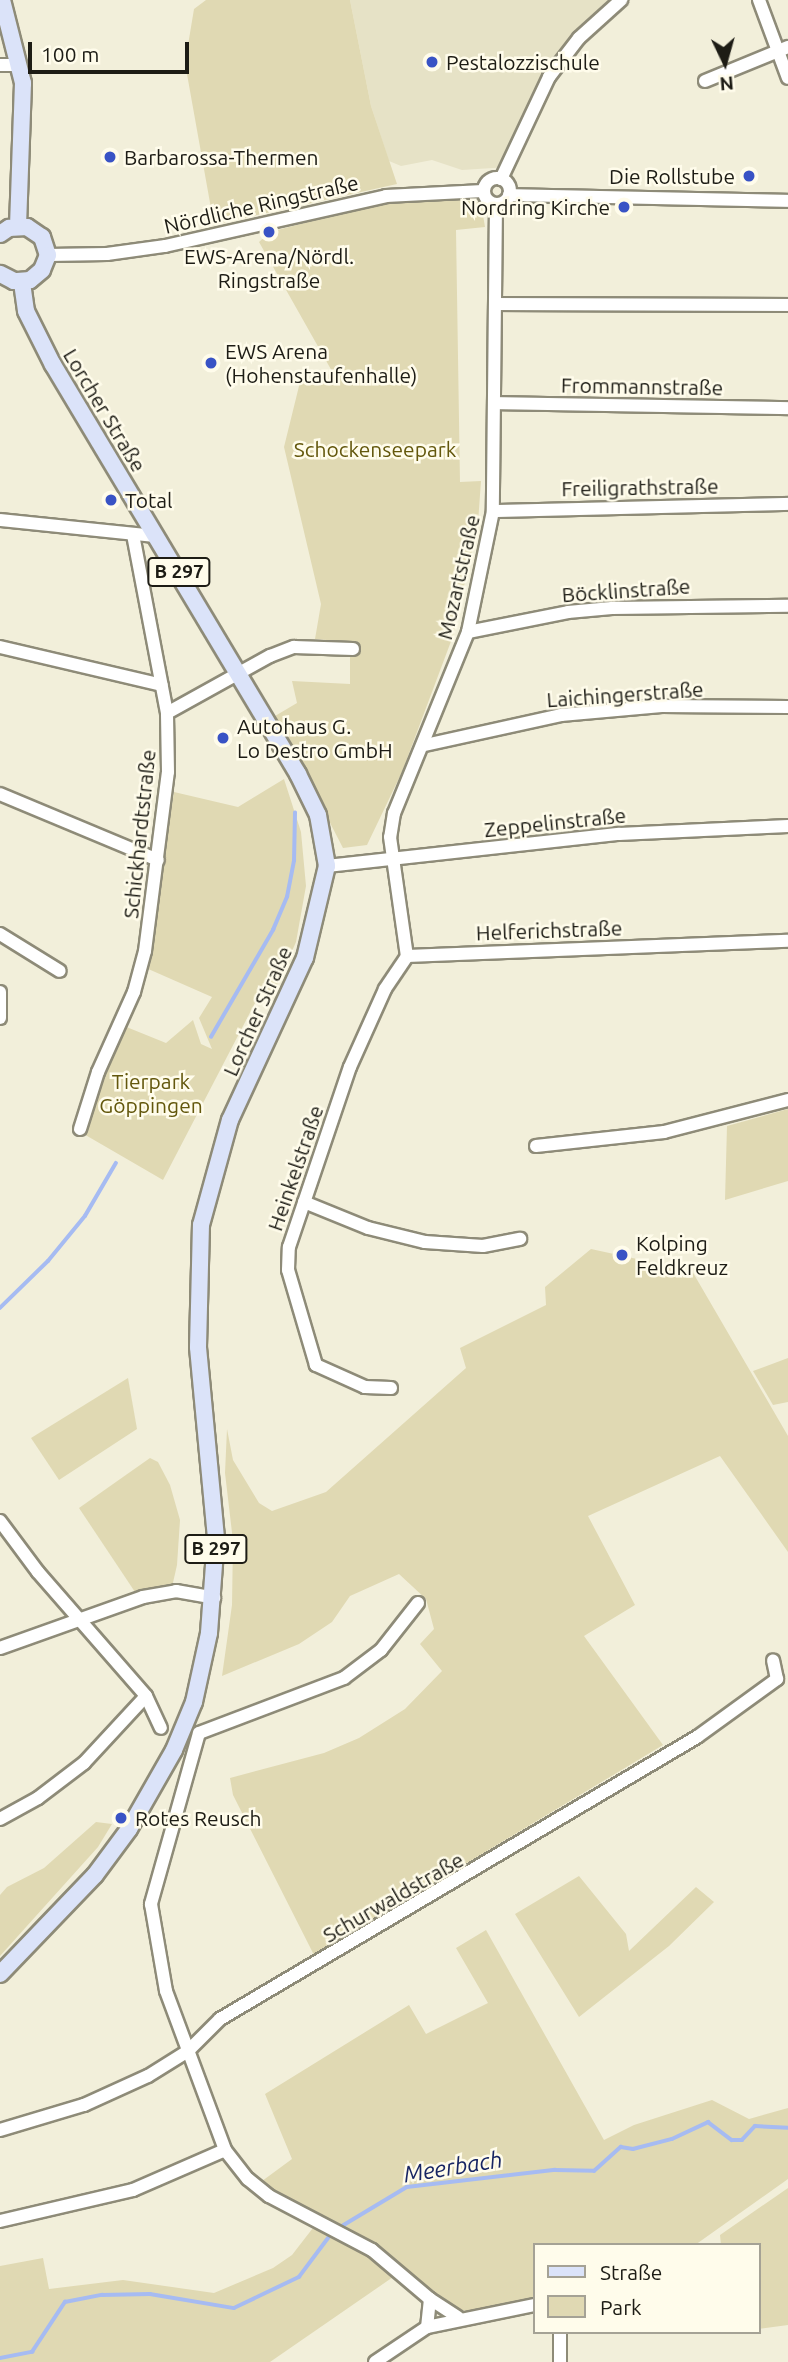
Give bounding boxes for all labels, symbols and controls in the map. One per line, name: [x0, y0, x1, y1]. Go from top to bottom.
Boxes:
scale bar: [32, 28, 192, 72]
north arrow: [690, 28, 760, 98]
text: 100 m: [41, 42, 99, 66]
place label: Pestalozzischule: [446, 49, 600, 75]
marker: Pestalozzischule: [424, 54, 440, 70]
text: N: [719, 72, 735, 95]
place label: Barbarossa-Thermen: [124, 144, 319, 170]
marker: Barbarossa-Thermen: [102, 149, 118, 165]
place label: Die Rollstube: [609, 163, 735, 189]
marker: Die Rollstube: [741, 168, 757, 184]
street label: Nördliche Ringstraße: [161, 169, 361, 239]
place label: Nordring Kirche: [461, 194, 610, 220]
marker: Nordring Kirche: [616, 199, 632, 215]
marker: EWS-Arena/Nördl. Ringstraße: [261, 224, 277, 240]
place label: EWS-Arena/Nördl. Ringstraße: [184, 243, 354, 293]
place label: EWS Arena (Hohenstaufenhalle): [225, 338, 417, 388]
street label: Lorcher Straße: [58, 344, 152, 476]
marker: EWS Arena (Hohenstaufenhalle): [203, 355, 219, 371]
street label: Frommannstraße: [561, 372, 723, 400]
park label: Schockenseepark: [294, 436, 456, 462]
street label: Freiligrathstraße: [561, 473, 719, 501]
place label: Total: [125, 487, 172, 513]
marker: Total: [103, 492, 119, 508]
street label: Mozartstraße: [431, 512, 485, 642]
road number: B 297: [146, 556, 212, 587]
street label: Böcklinstraße: [561, 573, 691, 607]
street label: Laichingerstraße: [546, 676, 704, 712]
place label: Autohaus G. Lo Destro GmbH: [237, 713, 393, 763]
marker: Autohaus G. Lo Destro GmbH: [215, 730, 231, 746]
street label: Schickhardtstraße: [118, 748, 160, 920]
street label: Zeppelinstraße: [483, 802, 627, 842]
street label: Helferichstraße: [475, 915, 623, 945]
street label: Lorcher Straße: [217, 942, 297, 1080]
park label: Tierpark Göppingen: [99, 1068, 203, 1118]
street label: Heinkelstraße: [262, 1102, 328, 1234]
place label: Kolping Feldkreuz: [636, 1230, 728, 1280]
marker: Kolping Feldkreuz: [614, 1247, 630, 1263]
road number: B 297: [183, 1534, 249, 1564]
place label: Rotes Reusch: [135, 1805, 262, 1831]
marker: Rotes Reusch: [113, 1810, 129, 1826]
street label: Schurwaldstraße: [318, 1847, 468, 1947]
water label: Meerbach: [402, 2146, 504, 2188]
legend: [532, 2243, 760, 2334]
text: Straße: [600, 2260, 662, 2284]
text: Park: [600, 2295, 642, 2319]

